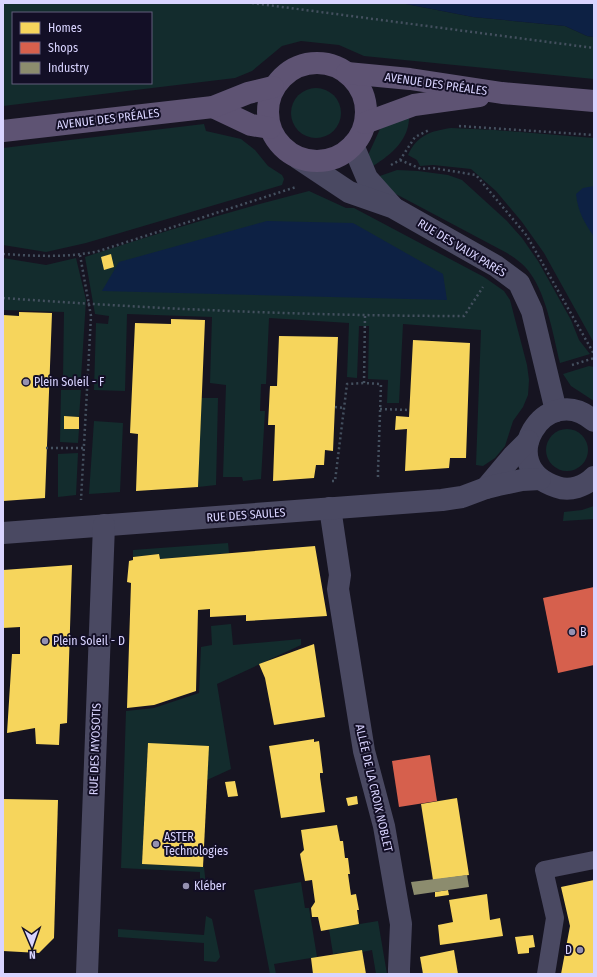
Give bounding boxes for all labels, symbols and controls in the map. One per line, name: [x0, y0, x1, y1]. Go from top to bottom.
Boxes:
legend: [12, 12, 152, 84]
text: Homes: [48, 21, 82, 35]
text: Shops: [48, 41, 78, 55]
text: Industry: [48, 61, 89, 75]
street label: AVENUE DES PRÉALES: [384, 69, 488, 98]
street label: AVENUE DES PRÉALES: [56, 105, 160, 132]
street label: RUE DES VAUX PARÉS: [415, 215, 509, 280]
place label: Plein Soleil - F: [34, 375, 105, 389]
marker: Plein Soleil - F: [21, 377, 31, 387]
street label: RUE DES SAULES: [206, 505, 286, 525]
place label: B: [580, 625, 587, 639]
marker: B: [567, 627, 577, 637]
place label: Plein Soleil - D: [53, 634, 125, 648]
marker: Plein Soleil - D: [40, 636, 50, 646]
street label: RUE DES MYOSOTIS: [86, 703, 104, 795]
street label: ALLÉE DE LA CROIX NOBLET: [352, 723, 397, 854]
place label: ASTER Technologies: [164, 830, 228, 858]
marker: ASTER Technologies: [151, 839, 161, 849]
place label: Kléber: [194, 879, 227, 893]
marker: Kléber: [181, 881, 191, 891]
north arrow: [12, 925, 52, 965]
place label: D: [565, 943, 572, 957]
marker: D: [575, 945, 585, 955]
text: N: [29, 948, 36, 961]

